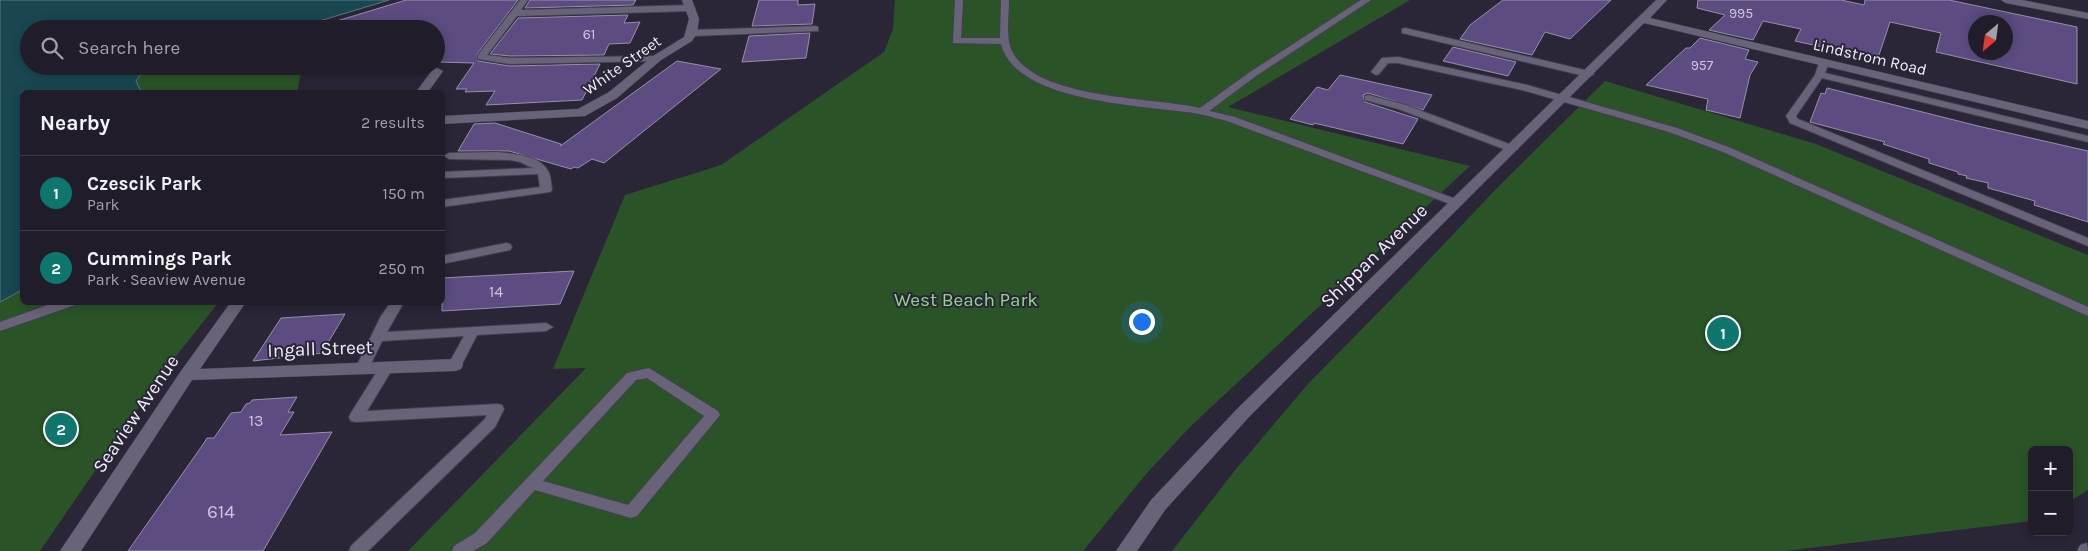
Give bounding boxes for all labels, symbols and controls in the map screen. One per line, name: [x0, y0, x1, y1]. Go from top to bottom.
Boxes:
house number: 995: [1729, 5, 1753, 22]
north arrow: [1968, 15, 2013, 60]
search box: [20, 20, 445, 75]
house number: 61: [583, 26, 595, 43]
street label: White Street: [579, 31, 665, 99]
icon: search: [38, 34, 66, 62]
street label: Lindstrom Road: [1811, 35, 1929, 79]
text: Search here: [78, 37, 180, 59]
house number: 957: [1691, 57, 1714, 74]
text: Nearby: [40, 111, 110, 135]
text: 2 results: [361, 113, 425, 132]
text: Czescik Park: [87, 173, 202, 195]
text: 1: [53, 184, 59, 203]
text: 150 m: [382, 184, 425, 203]
text: Park: [87, 195, 119, 214]
street label: Shippan Avenue: [1316, 200, 1432, 312]
text: Cummings Park: [87, 248, 232, 270]
text: 2: [51, 259, 61, 278]
text: 250 m: [378, 259, 425, 278]
text: Park · Seaview Avenue: [87, 270, 246, 289]
house number: 14: [489, 282, 503, 301]
park label: West Beach Park: [894, 289, 1038, 311]
your location: [1129, 309, 1155, 335]
pin: 1: [1707, 314, 1739, 352]
street label: Ingall Street: [267, 336, 373, 362]
street label: Seaview Avenue: [88, 351, 184, 477]
pin: 2: [45, 410, 77, 448]
house number: 13: [249, 411, 263, 430]
map controls: [2028, 446, 2073, 536]
button: +: [2028, 446, 2073, 491]
button: −: [2028, 491, 2073, 536]
house number: 614: [207, 501, 235, 523]

